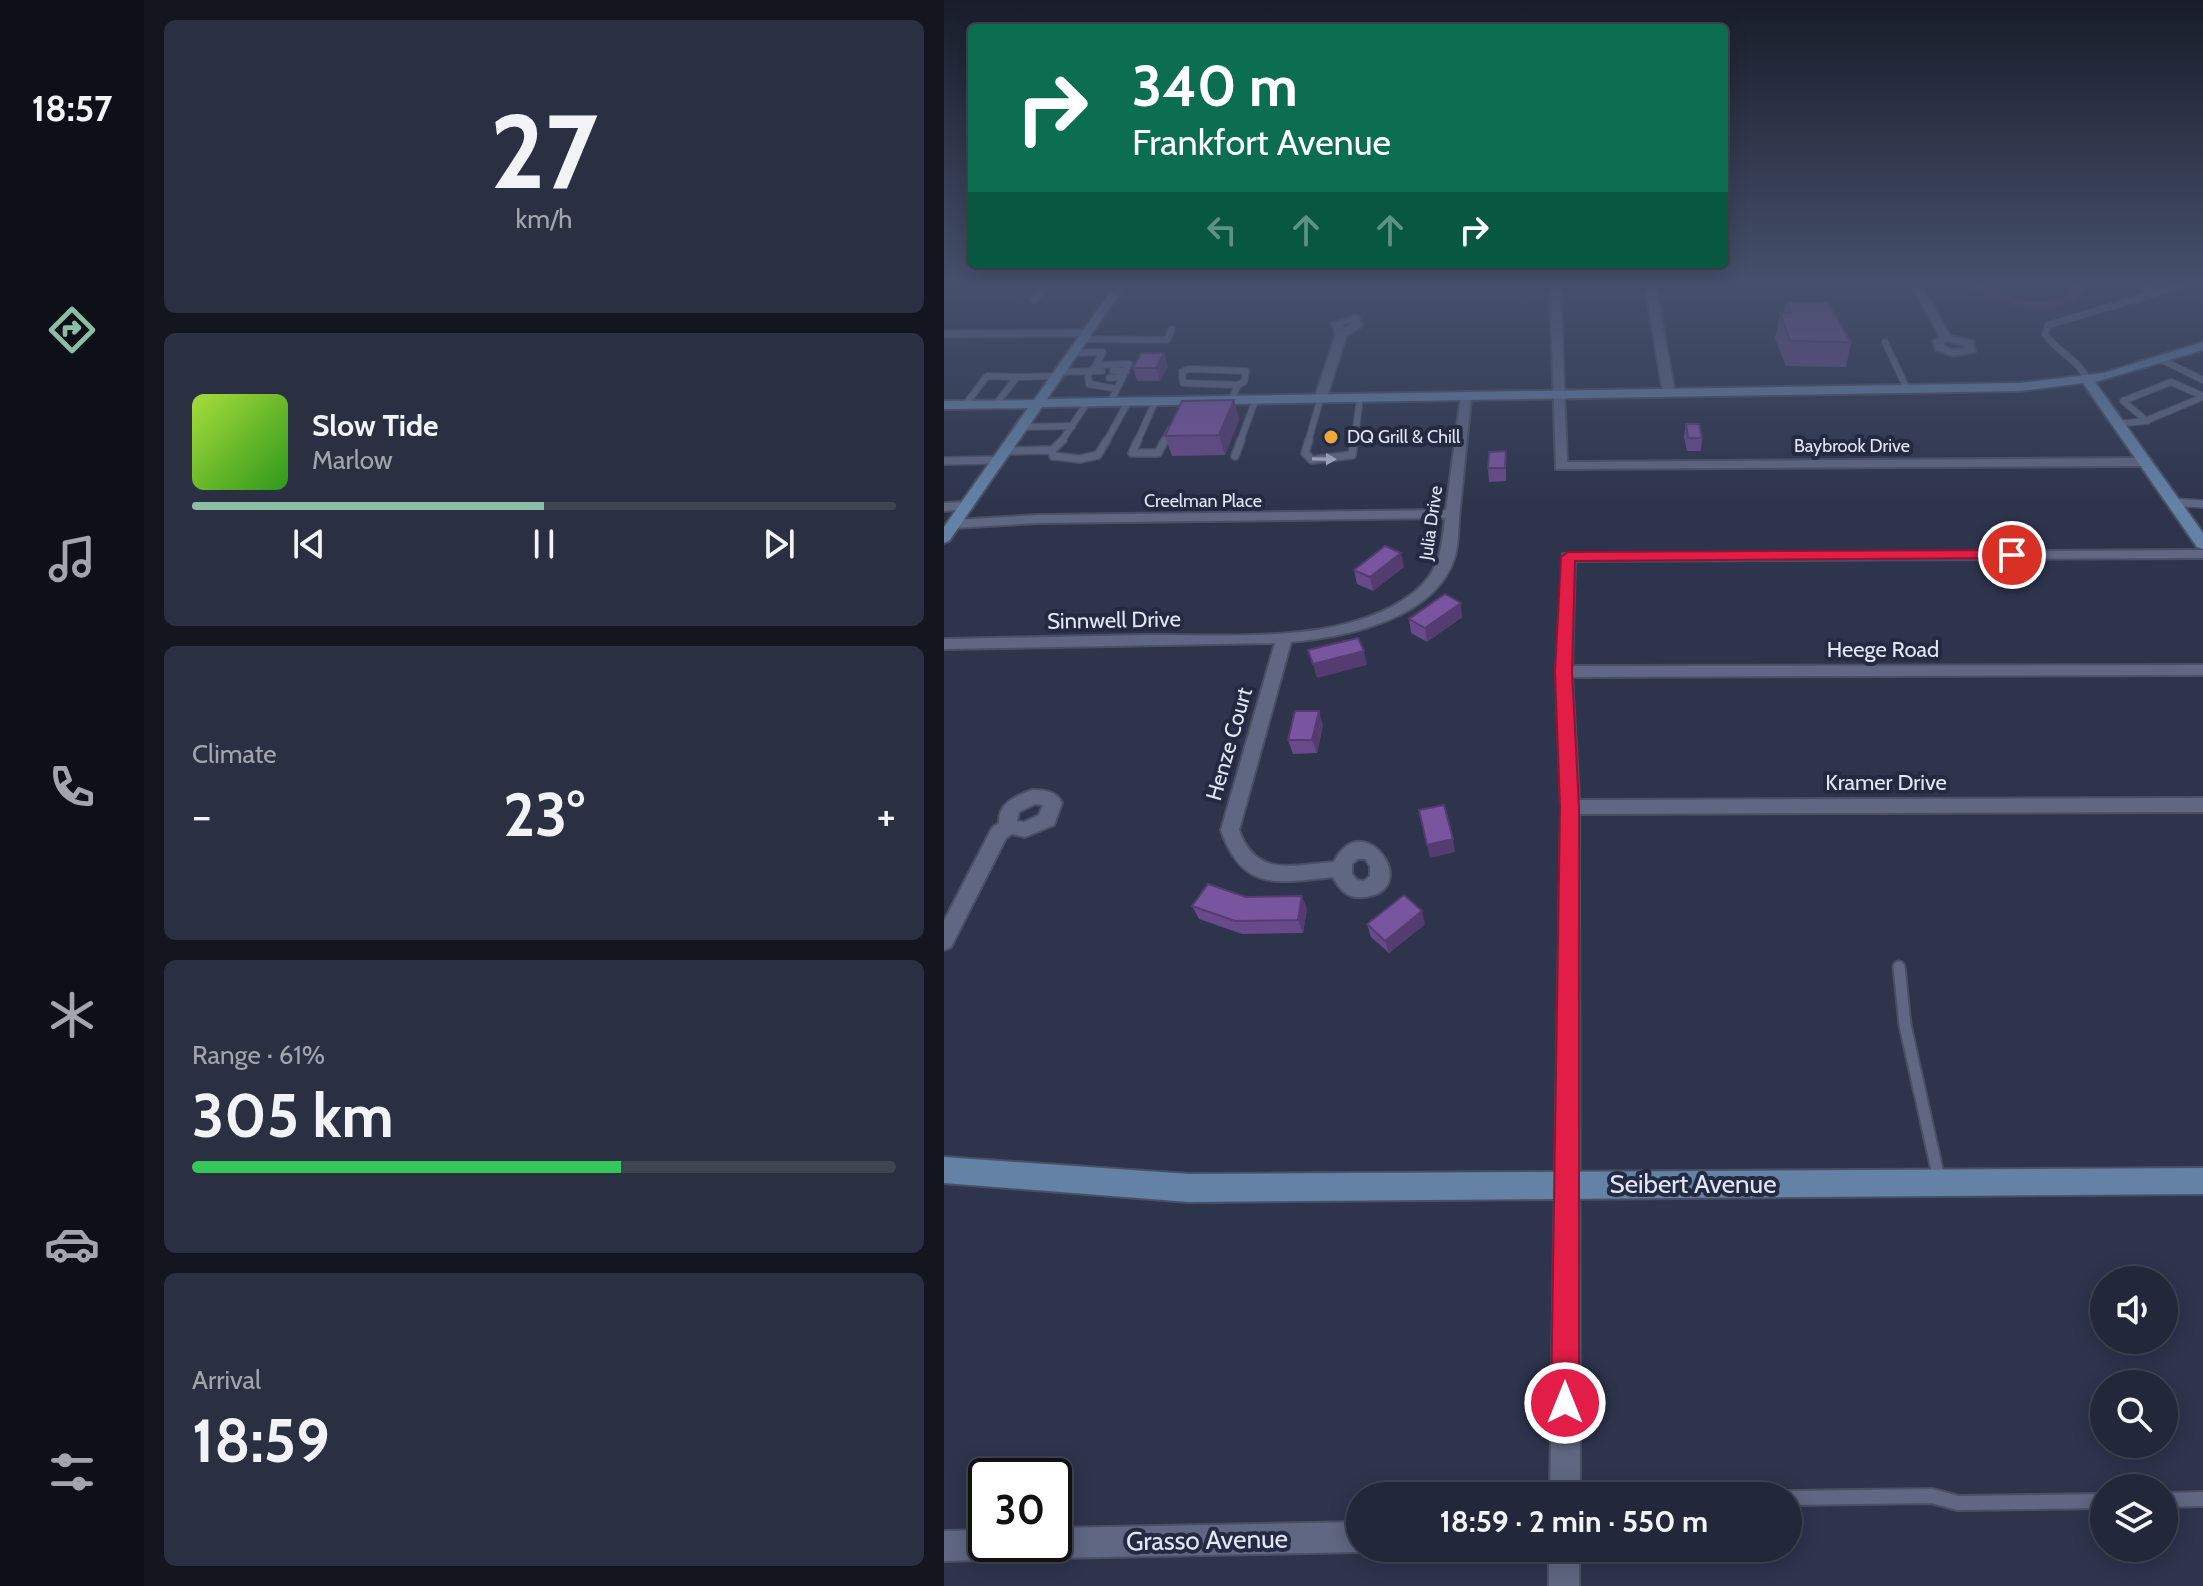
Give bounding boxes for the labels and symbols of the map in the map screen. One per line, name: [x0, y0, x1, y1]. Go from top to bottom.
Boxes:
place label: DQ Grill & Chill: [1347, 426, 1461, 448]
marker: DQ Grill & Chill: [1322, 428, 1340, 446]
street label: Baybrook Drive: [1794, 435, 1910, 457]
one-way arrow: [1312, 453, 1337, 465]
street label: Julia Drive: [1415, 484, 1447, 563]
street label: Creelman Place: [1144, 490, 1262, 512]
pin: [1978, 521, 2046, 589]
street label: Sinnwell Drive: [1047, 605, 1181, 635]
street label: Heege Road: [1827, 636, 1939, 663]
street label: Henze Court: [1200, 684, 1258, 804]
street label: Kramer Drive: [1825, 769, 1947, 796]
street label: Seibert Avenue: [1609, 1168, 1777, 1200]
position arrow: [1523, 1361, 1607, 1445]
speed limit sign: 30: [968, 1458, 1072, 1562]
street label: Grasso Avenue: [1126, 1523, 1288, 1557]

